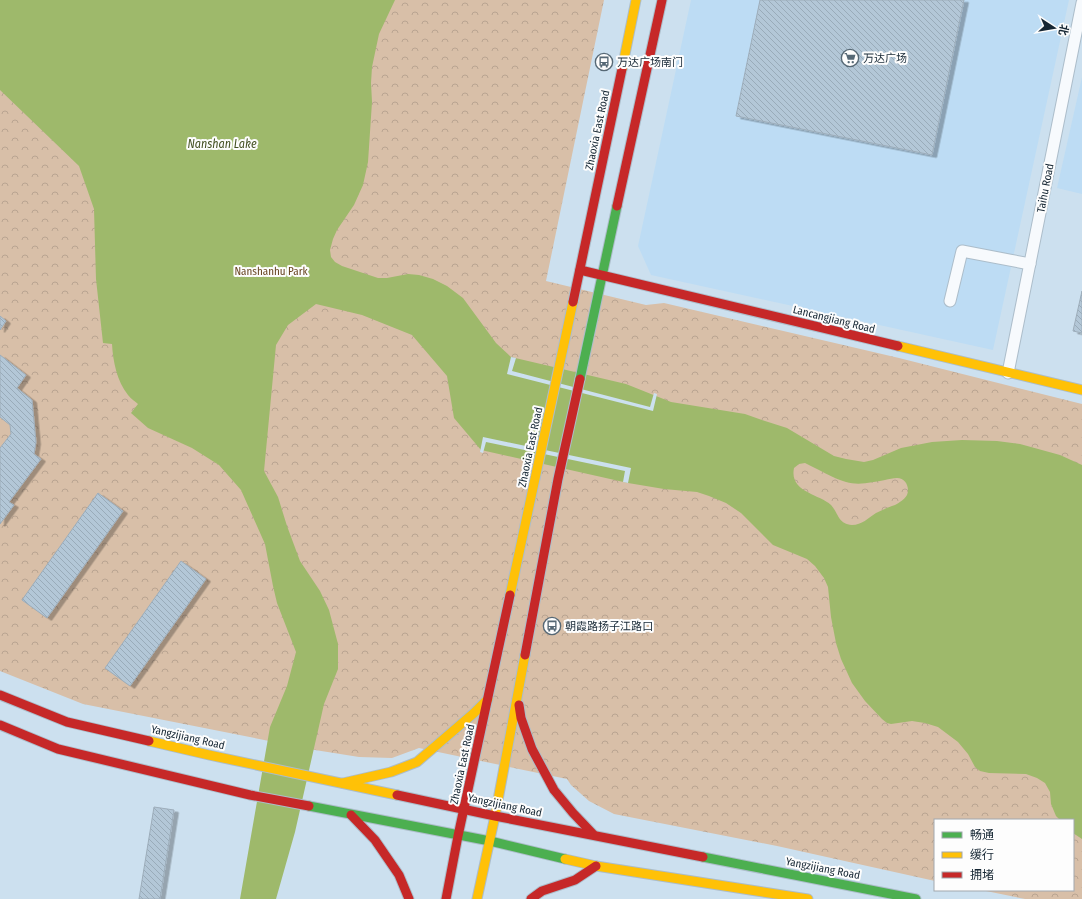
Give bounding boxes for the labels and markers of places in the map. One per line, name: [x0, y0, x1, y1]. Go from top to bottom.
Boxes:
supermarket icon: 万达广场: [840, 48, 860, 68]
bus stop icon: 万达广场南门: [594, 52, 614, 72]
place label: 万达广场: [863, 52, 907, 65]
place label: 万达广场南门: [617, 56, 683, 69]
bus stop icon: 朝霞路扬子江路口: [542, 616, 562, 636]
place label: 朝霞路扬子江路口: [565, 620, 653, 633]

